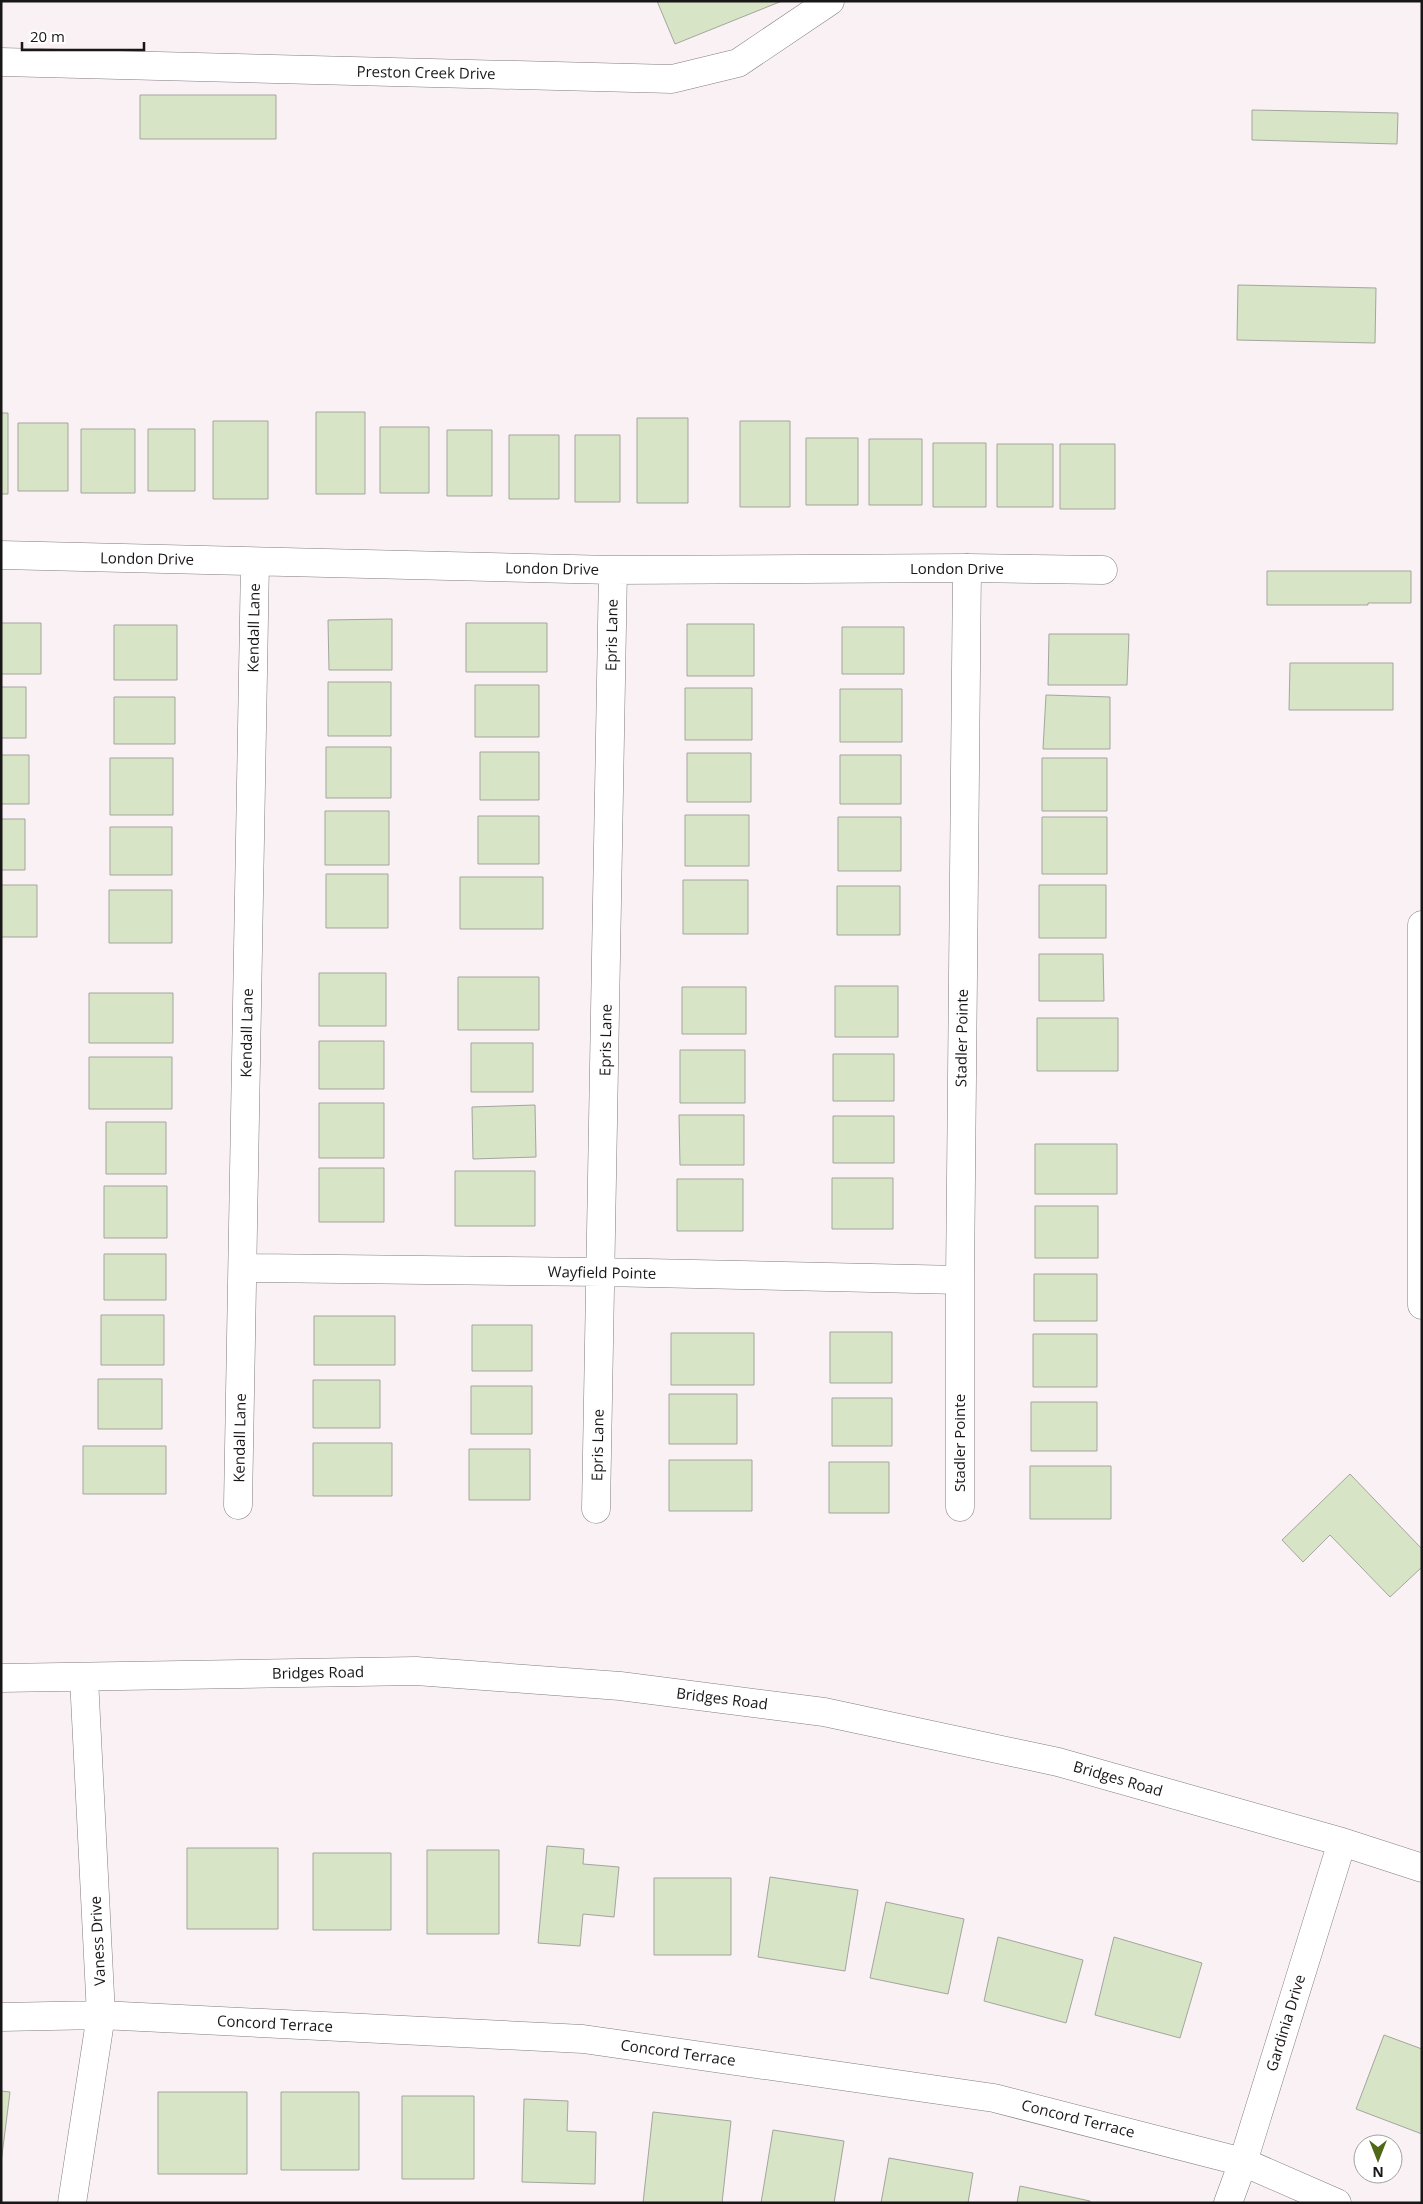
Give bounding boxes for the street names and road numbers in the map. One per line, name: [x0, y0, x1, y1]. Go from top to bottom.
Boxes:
street label: Preston Creek Drive: [356, 61, 496, 83]
street label: London Drive: [100, 547, 194, 569]
street label: London Drive: [505, 557, 599, 579]
street label: London Drive: [910, 558, 1004, 578]
street label: Kendall Lane: [242, 583, 264, 673]
street label: Epris Lane: [600, 599, 622, 671]
street label: Kendall Lane: [235, 988, 257, 1078]
street label: Stadler Pointe: [950, 989, 972, 1087]
street label: Epris Lane: [594, 1004, 616, 1076]
street label: Wayfield Pointe: [548, 1261, 656, 1283]
street label: Kendall Lane: [228, 1393, 250, 1483]
street label: Stadler Pointe: [949, 1394, 969, 1492]
street label: Epris Lane: [586, 1409, 608, 1481]
street label: Bridges Road: [272, 1661, 364, 1683]
street label: Bridges Road: [675, 1682, 769, 1714]
street label: Bridges Road: [1071, 1756, 1165, 1800]
street label: Vaness Drive: [85, 1896, 109, 1986]
street label: Gardinia Drive: [1261, 1972, 1309, 2074]
street label: Concord Terrace: [217, 2010, 333, 2036]
street label: Concord Terrace: [619, 2034, 737, 2070]
street label: Concord Terrace: [1020, 2094, 1137, 2142]

